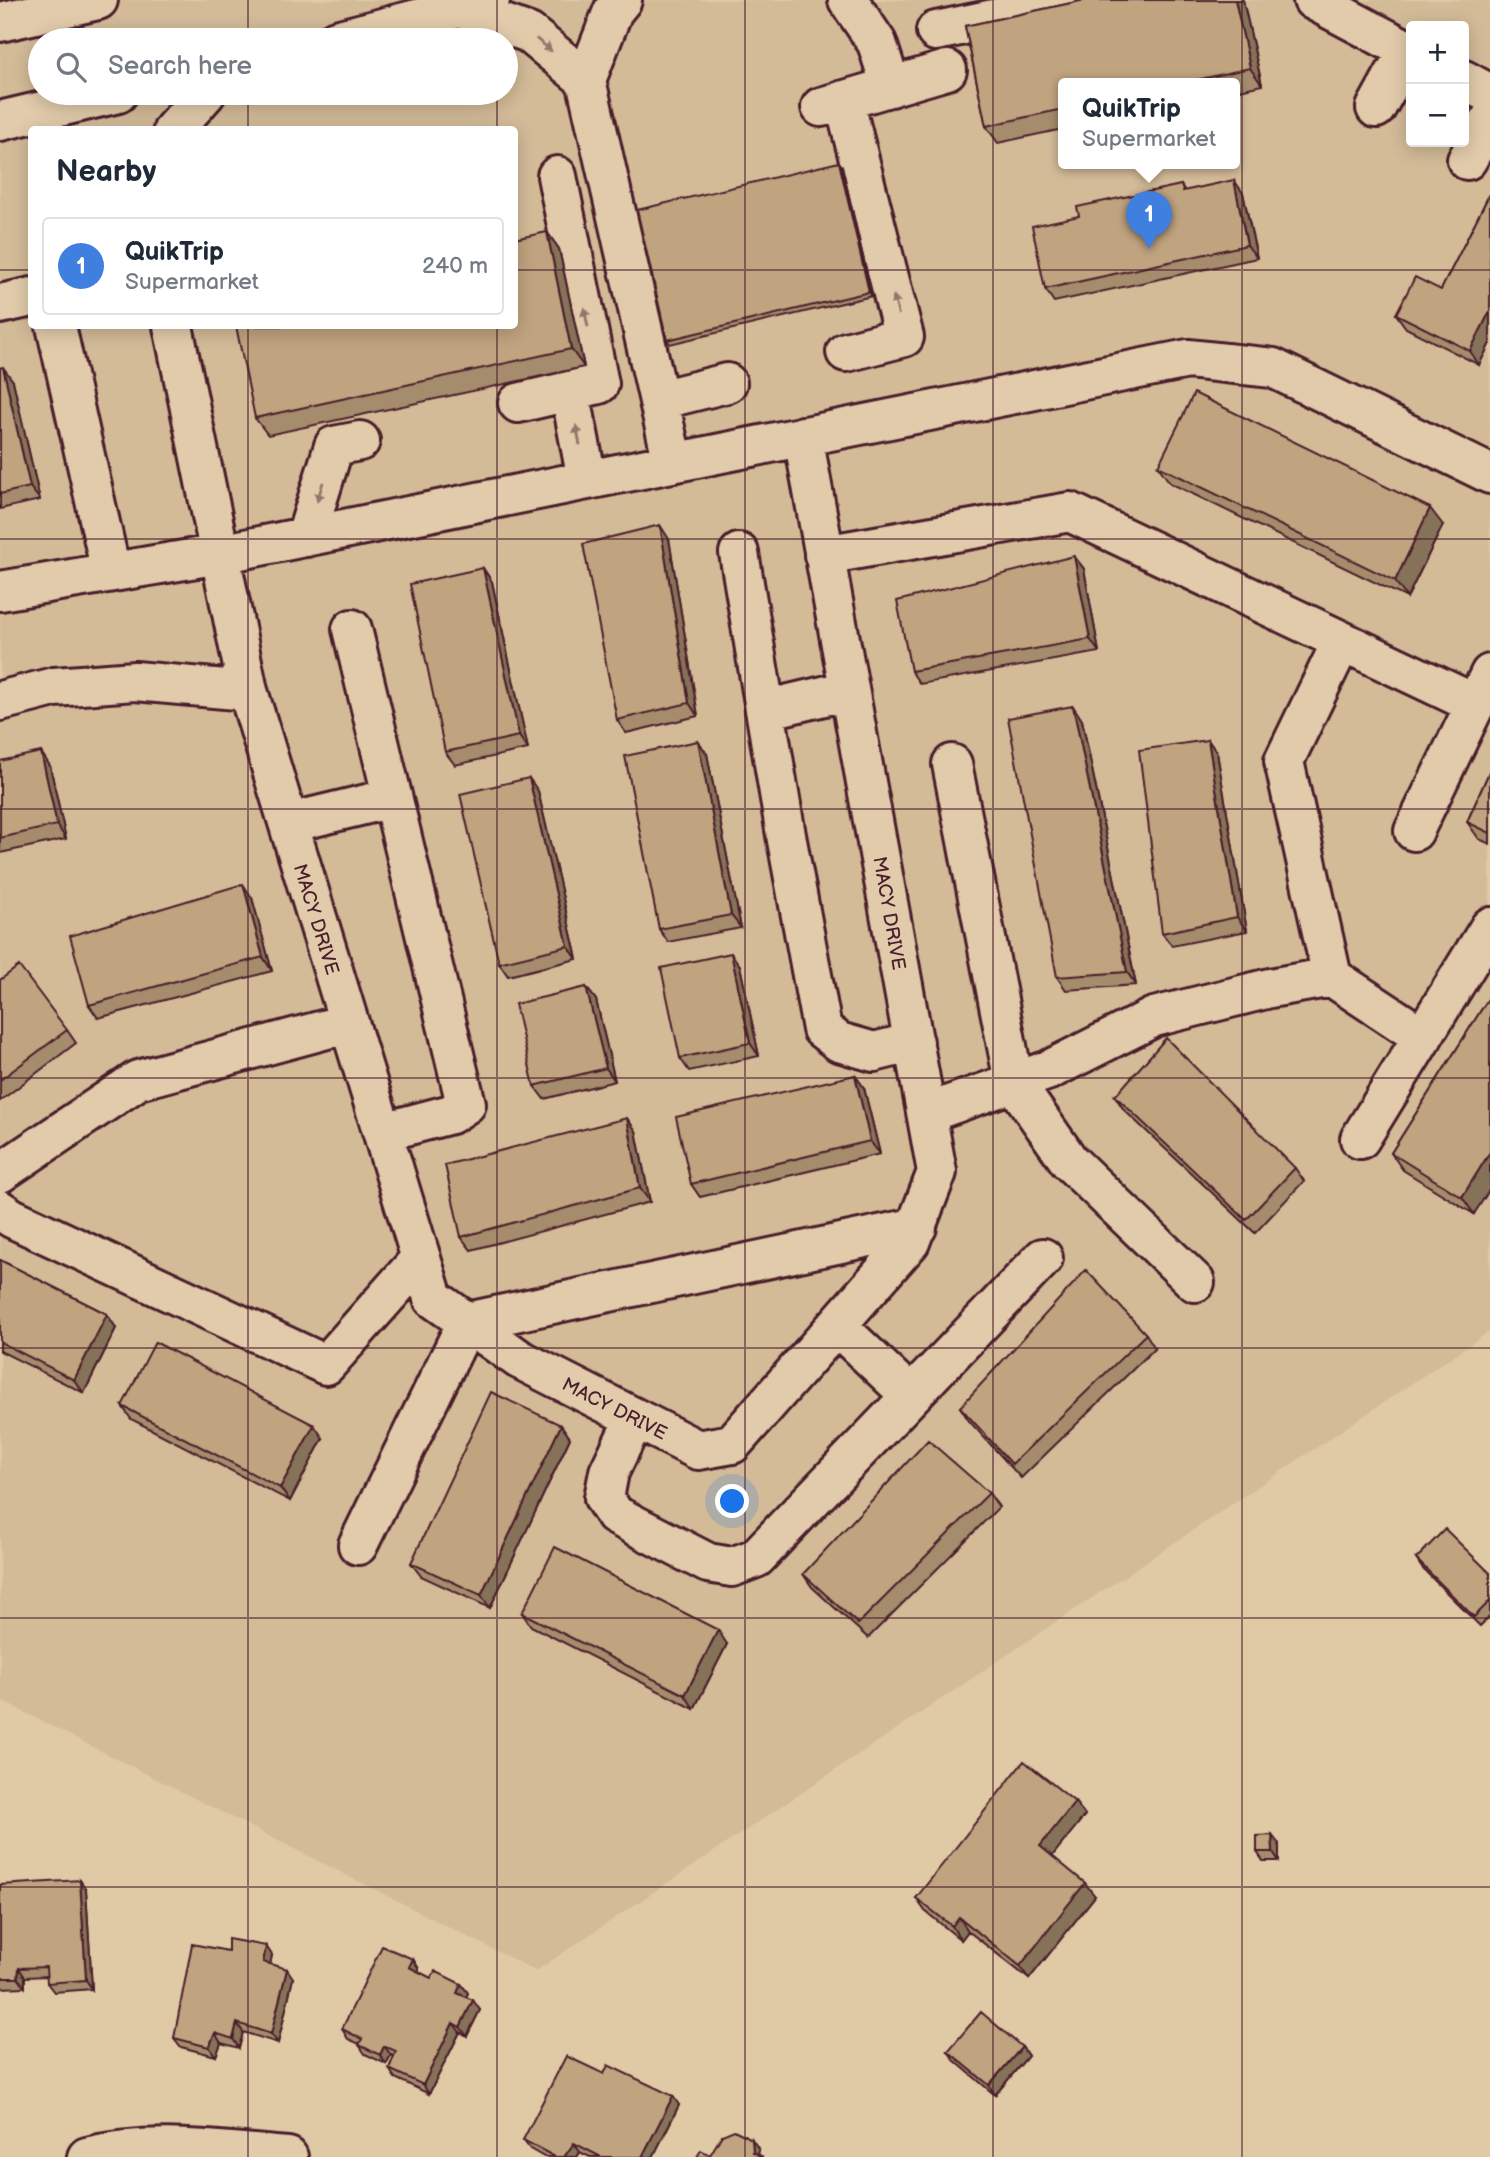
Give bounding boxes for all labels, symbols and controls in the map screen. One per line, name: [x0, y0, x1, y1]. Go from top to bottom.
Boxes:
map controls: [1406, 21, 1469, 147]
button: +: [1406, 21, 1469, 84]
search box: [28, 28, 518, 105]
one-way arrow: [534, 38, 552, 53]
icon: search: [52, 48, 90, 86]
text: Search here: [108, 51, 252, 82]
popup: [1058, 78, 1240, 169]
button: −: [1406, 84, 1469, 147]
text: QuikTrip: [1082, 94, 1181, 125]
text: Supermarket: [1082, 125, 1216, 153]
text: Nearby: [56, 154, 156, 190]
pin: 1: [1126, 191, 1172, 249]
text: QuikTrip: [125, 237, 224, 268]
text: 1: [76, 252, 86, 280]
text: 240 m: [422, 252, 488, 280]
text: Supermarket: [125, 268, 259, 296]
one-way arrow: [890, 294, 901, 316]
one-way arrow: [580, 306, 591, 328]
one-way arrow: [573, 424, 584, 446]
one-way arrow: [315, 481, 325, 502]
street label: MACY DRIVE: [867, 855, 910, 972]
street label: MACY DRIVE: [288, 861, 343, 978]
street label: MACY DRIVE: [558, 1373, 671, 1446]
your location: [715, 1484, 749, 1518]

